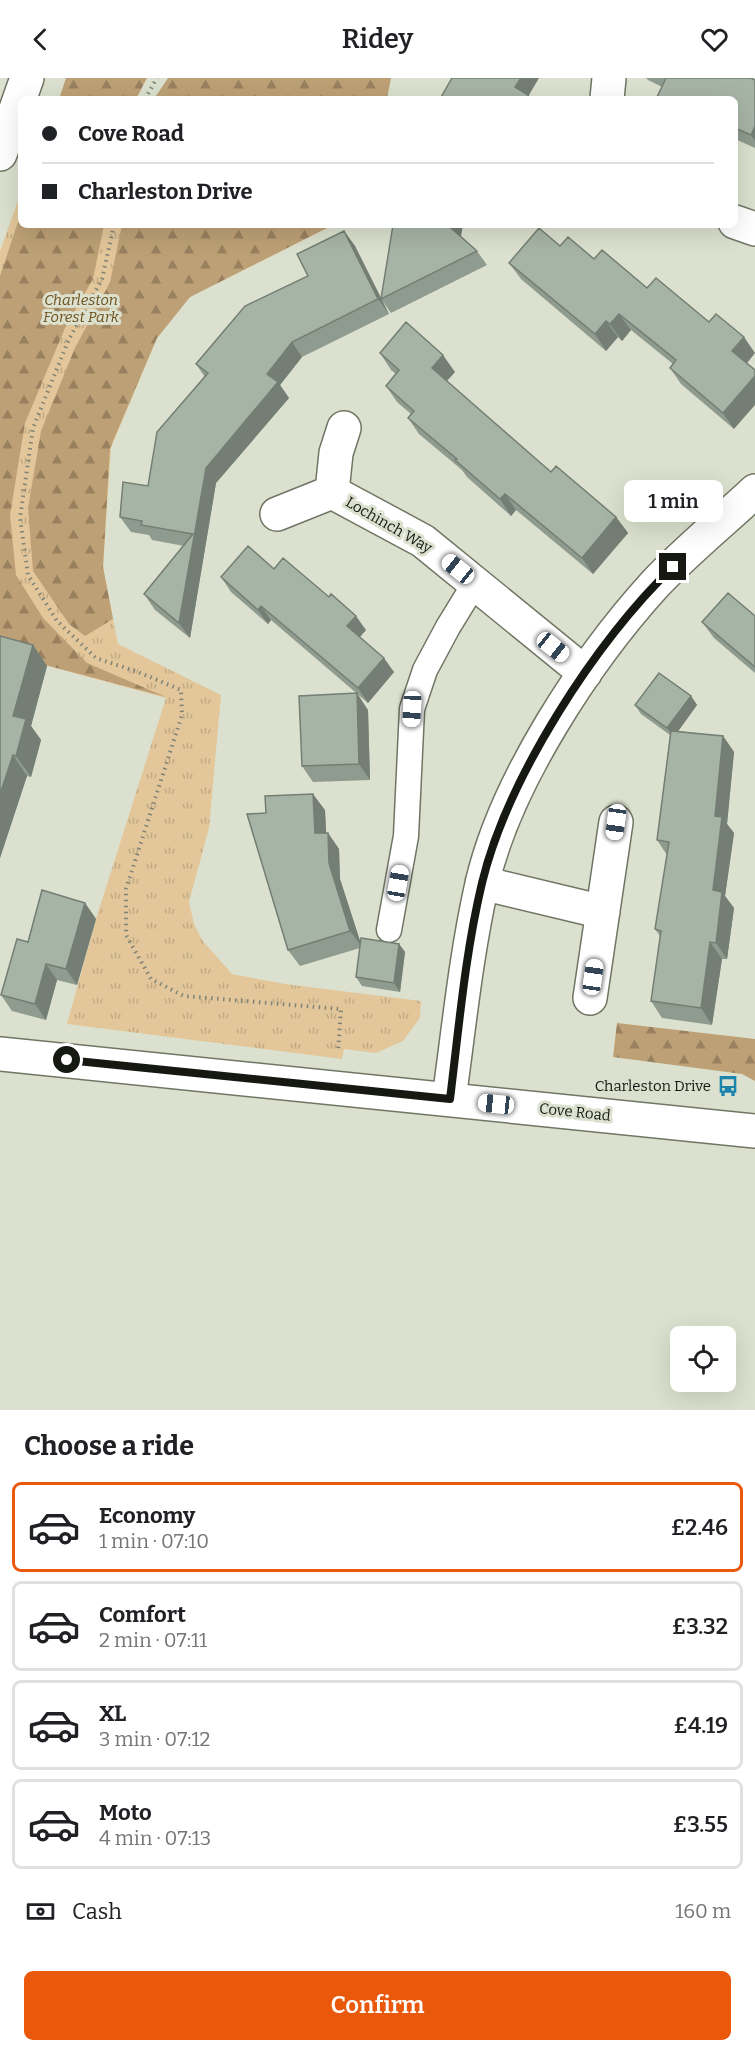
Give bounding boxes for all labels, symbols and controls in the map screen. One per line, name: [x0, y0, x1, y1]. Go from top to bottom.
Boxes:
icon: back: [24, 23, 57, 56]
text: Ridey: [342, 23, 413, 55]
icon: heart: [698, 23, 731, 56]
text: Cove Road: [78, 120, 184, 147]
text: Charleston Drive: [78, 178, 253, 205]
park label: Charleston Forest Park: [43, 291, 120, 326]
callout: 1 min: [624, 480, 722, 522]
text: 1 min: [648, 489, 699, 513]
street label: Lochinch Way: [343, 493, 436, 557]
car: [438, 551, 478, 587]
route end: [659, 553, 686, 580]
car: [533, 629, 573, 665]
car: [402, 691, 422, 727]
car: [605, 803, 627, 841]
car: [386, 864, 410, 902]
car: [582, 958, 604, 996]
route start: [53, 1046, 80, 1073]
bus stop icon: Charleston Drive: [716, 1074, 740, 1098]
place label: Charleston Drive: [595, 1077, 711, 1095]
car: [477, 1093, 515, 1115]
street label: Cove Road: [538, 1099, 612, 1125]
map controls: [670, 1326, 736, 1392]
button: locate: [670, 1326, 736, 1392]
text: Choose a ride: [24, 1430, 194, 1462]
icon: car: [27, 1500, 81, 1554]
text: Economy: [99, 1502, 195, 1529]
text: £2.46: [671, 1514, 728, 1541]
text: 1 min · 07:10: [99, 1529, 209, 1553]
icon: car: [27, 1599, 81, 1653]
text: Comfort: [99, 1601, 186, 1628]
text: £3.32: [672, 1613, 728, 1640]
text: 2 min · 07:11: [99, 1628, 207, 1652]
icon: car: [27, 1698, 81, 1752]
text: XL: [99, 1700, 126, 1727]
text: £4.19: [673, 1712, 728, 1739]
text: 3 min · 07:12: [99, 1727, 210, 1751]
icon: car: [27, 1797, 81, 1851]
text: Moto: [99, 1799, 152, 1826]
text: £3.55: [673, 1811, 728, 1838]
text: 4 min · 07:13: [99, 1826, 211, 1850]
icon: cash: [24, 1895, 57, 1928]
text: Cash: [72, 1898, 122, 1925]
text: 160 m: [675, 1899, 731, 1923]
button: Confirm: [24, 1971, 731, 2040]

